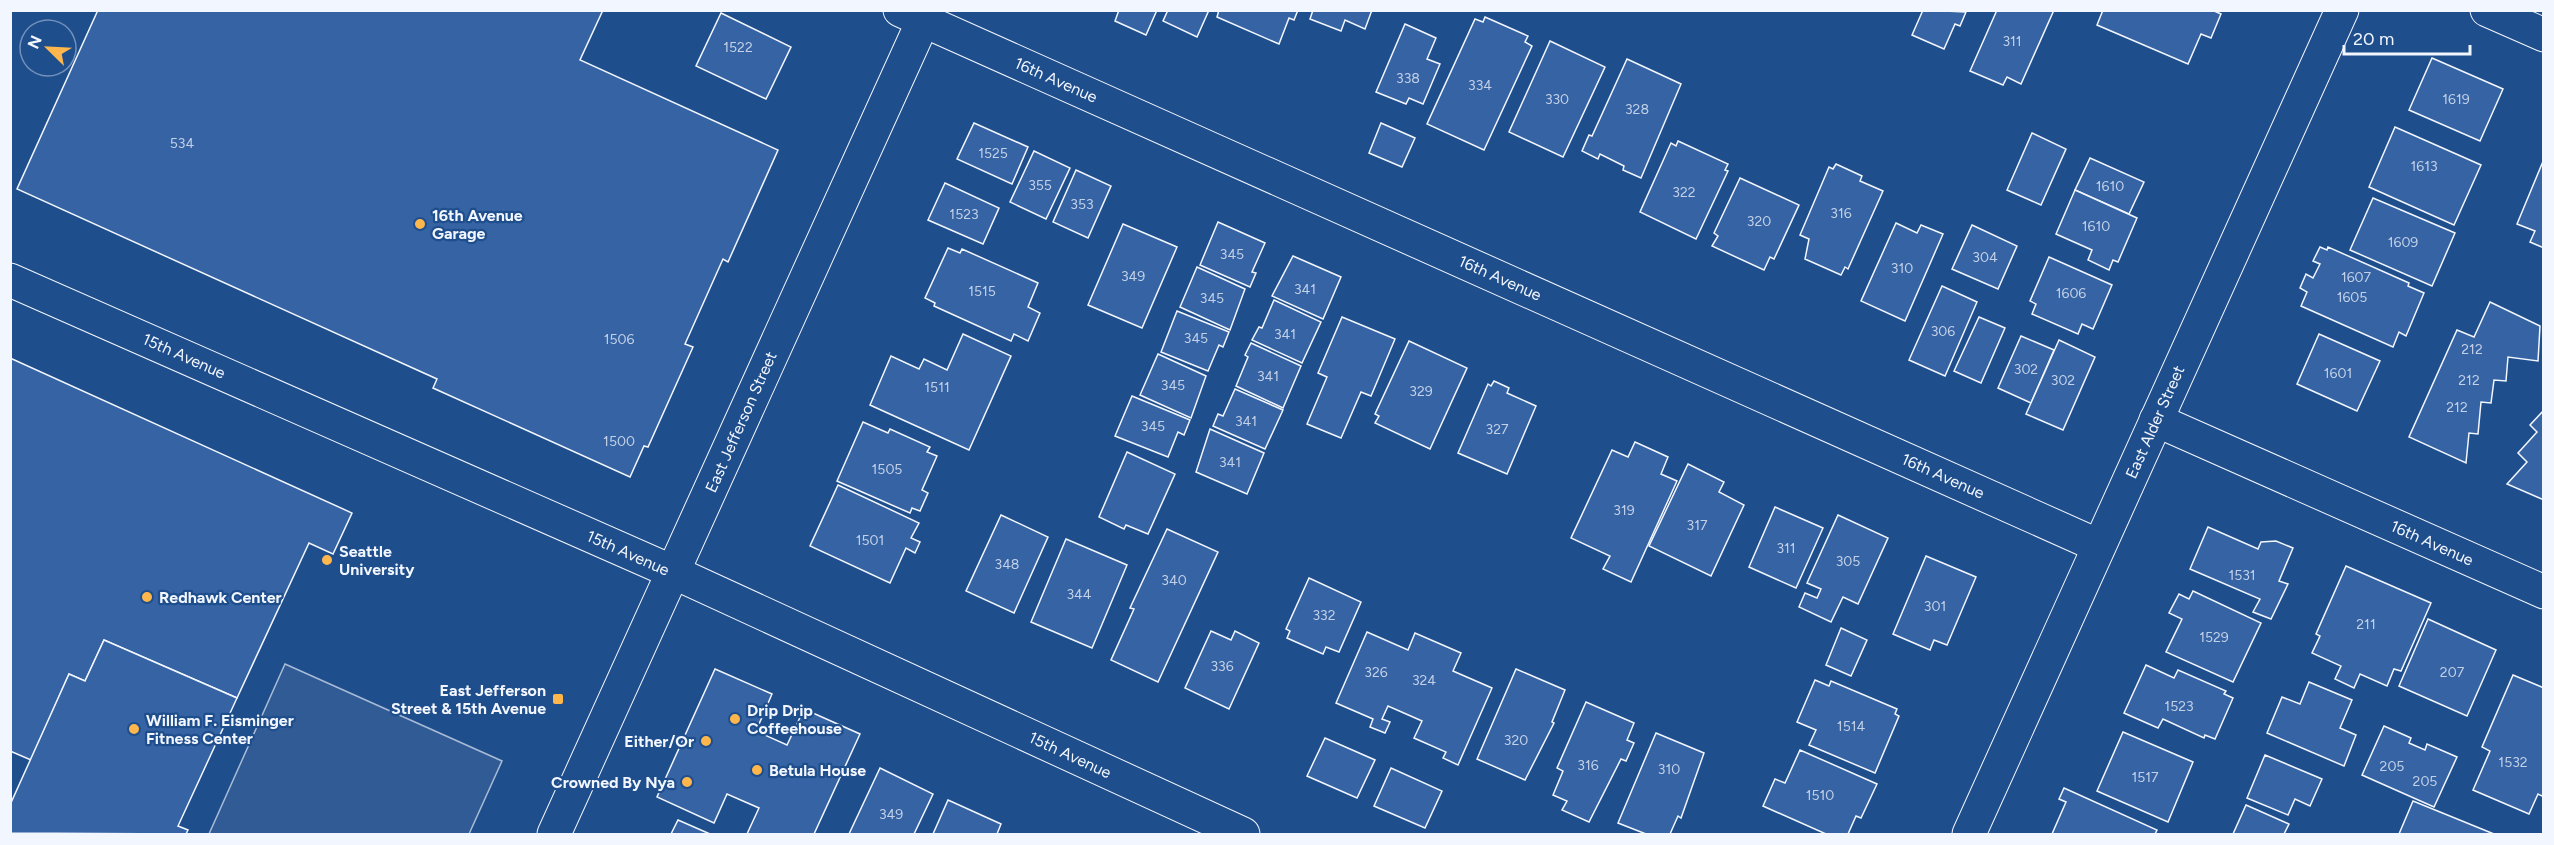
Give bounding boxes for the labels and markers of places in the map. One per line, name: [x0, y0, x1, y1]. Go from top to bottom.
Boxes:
place label: 16th Avenue Garage: [432, 206, 523, 243]
marker: 16th Avenue Garage: [413, 217, 427, 231]
place label: Seattle University: [339, 542, 415, 579]
marker: Seattle University: [320, 553, 334, 567]
place label: Redhawk Center: [159, 588, 282, 607]
marker: Redhawk Center: [140, 590, 154, 604]
place label: East Jefferson Street & 15th Avenue: [391, 681, 546, 718]
marker: East Jefferson Street & 15th Avenue: [551, 692, 565, 706]
place label: Drip Drip Coffeehouse: [747, 701, 842, 738]
place label: William F. Eisminger Fitness Center: [146, 711, 294, 748]
marker: Drip Drip Coffeehouse: [728, 712, 742, 726]
marker: William F. Eisminger Fitness Center: [127, 722, 141, 736]
place label: Either/Or: [624, 732, 694, 751]
marker: Either/Or: [699, 734, 713, 748]
place label: Betula House: [769, 761, 866, 780]
marker: Betula House: [750, 763, 764, 777]
place label: Crowned By Nya: [551, 773, 675, 792]
marker: Crowned By Nya: [680, 775, 694, 789]

